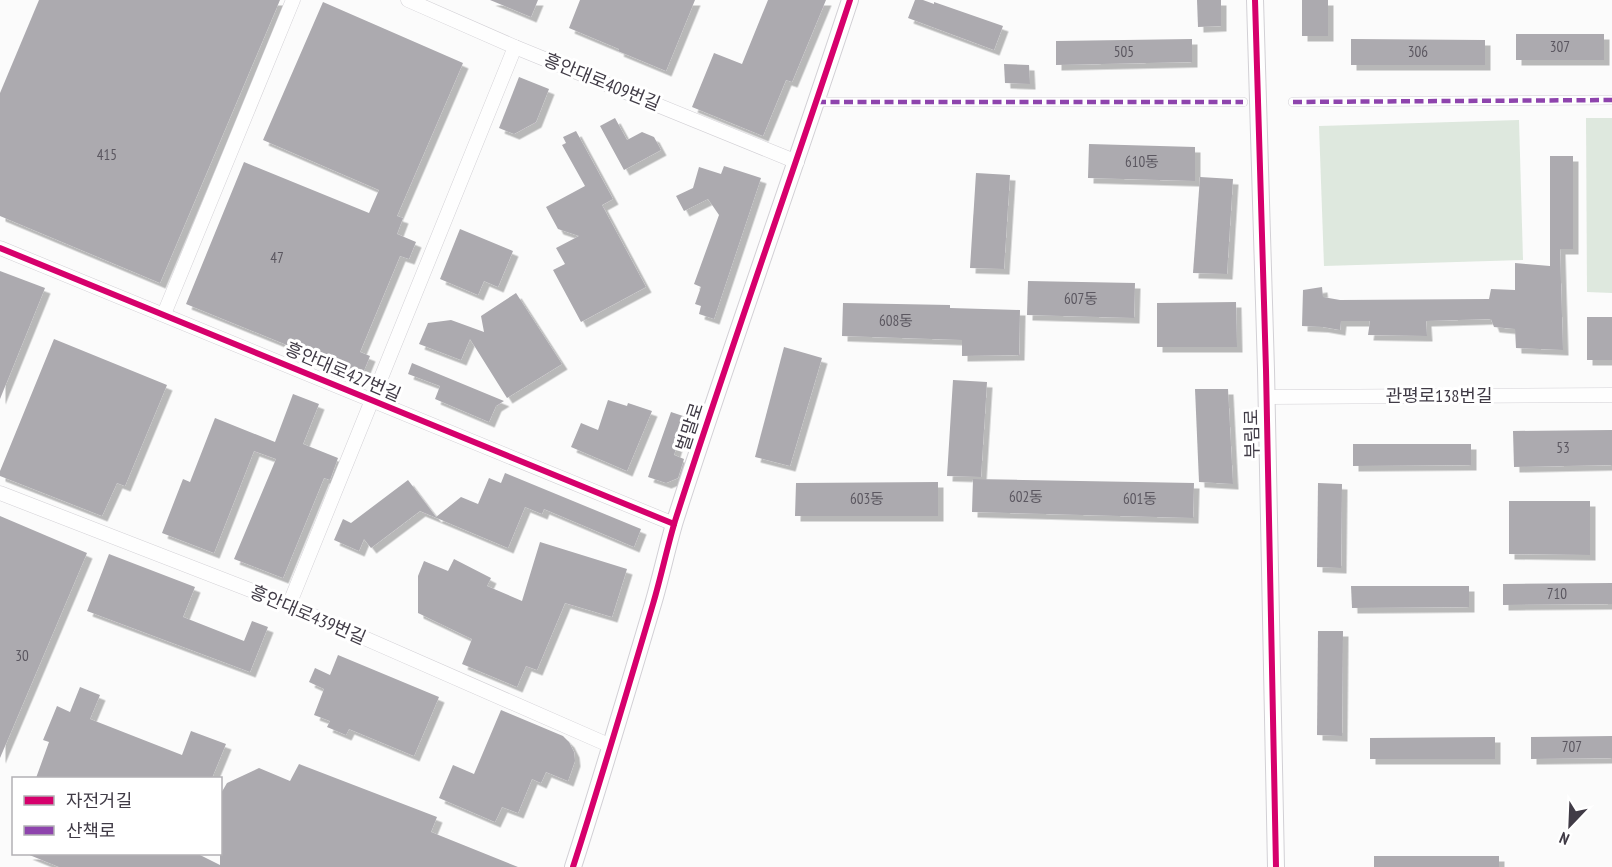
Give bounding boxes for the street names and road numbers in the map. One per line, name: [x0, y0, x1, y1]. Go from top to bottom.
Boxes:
street label: 흥안대로409번길: [541, 48, 664, 115]
street label: 흥안대로427번길: [282, 337, 405, 406]
street label: 관평로138번길: [1385, 384, 1493, 407]
street label: 벌말로: [671, 400, 708, 454]
street label: 부림로: [1240, 409, 1263, 459]
street label: 흥안대로439번길: [247, 580, 370, 649]

